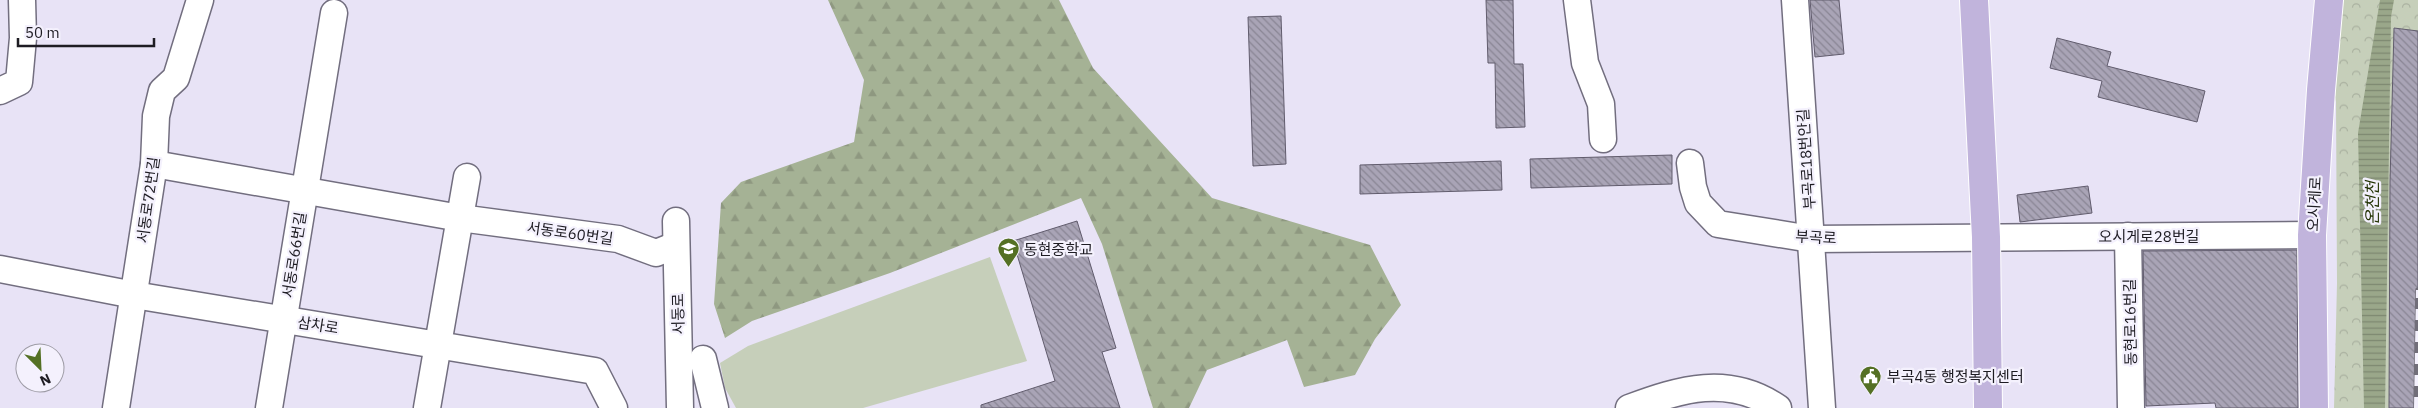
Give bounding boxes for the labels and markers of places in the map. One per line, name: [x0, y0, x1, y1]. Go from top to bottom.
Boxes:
school or university icon: 동현중학교: [996, 237, 1020, 268]
place label: 동현중학교: [1024, 240, 1093, 259]
public building icon: 부곡4동 행정복지센터: [1859, 364, 1883, 395]
place label: 부곡4동 행정복지센터: [1887, 367, 2024, 386]

